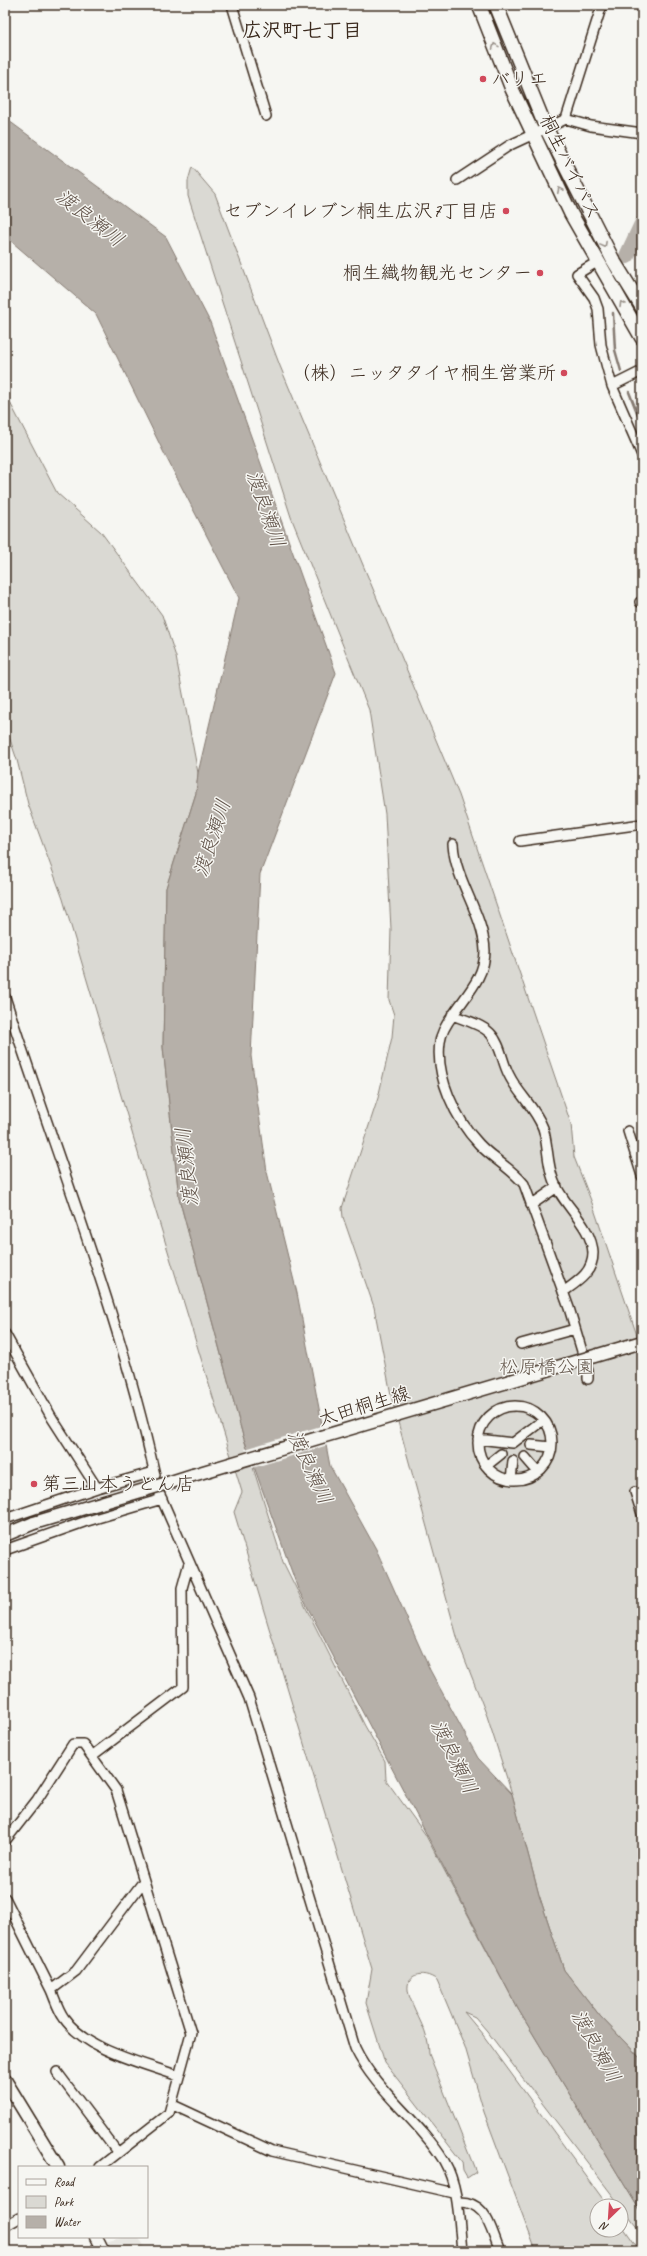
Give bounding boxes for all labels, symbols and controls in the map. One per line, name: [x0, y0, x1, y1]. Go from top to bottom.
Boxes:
district label: 広沢町七丁目: [242, 18, 362, 43]
one-way arrow: [492, 43, 500, 50]
place label: バリエ: [491, 67, 548, 91]
marker: バリエ: [478, 74, 488, 84]
street label: 桐生バイパス: [534, 111, 606, 223]
water label: 渡良瀬川: [51, 184, 129, 252]
one-way arrow: [557, 187, 565, 195]
place label: セブンイレブン桐生広沢7丁目店: [223, 199, 498, 223]
marker: セブンイレブン桐生広沢7丁目店: [501, 206, 511, 216]
one-way arrow: [600, 240, 607, 248]
place label: 桐生織物観光センター: [343, 261, 532, 285]
marker: 桐生織物観光センター: [535, 268, 545, 278]
one-way arrow: [620, 301, 627, 308]
place label: （株）ニッタタイヤ桐生営業所: [291, 361, 556, 385]
marker: （株）ニッタタイヤ桐生営業所: [559, 368, 569, 378]
water label: 渡良瀬川: [241, 467, 291, 551]
water label: 渡良瀬川: [188, 796, 236, 880]
water label: 渡良瀬川: [170, 1126, 204, 1208]
park label: 松原橋公園: [499, 1355, 595, 1379]
street label: 太田桐生線: [315, 1381, 413, 1431]
water label: 渡良瀬川: [282, 1425, 338, 1509]
place label: 第三山本うどん店: [42, 1472, 194, 1496]
marker: 第三山本うどん店: [29, 1479, 39, 1489]
water label: 渡良瀬川: [425, 1716, 483, 1798]
water label: 渡良瀬川: [566, 2005, 626, 2087]
legend: [18, 2166, 148, 2238]
text: Road: [54, 2174, 76, 2190]
text: Park: [54, 2194, 75, 2210]
north arrow: [589, 2198, 629, 2238]
text: Water: [54, 2214, 82, 2230]
text: N: [597, 2218, 611, 2235]

